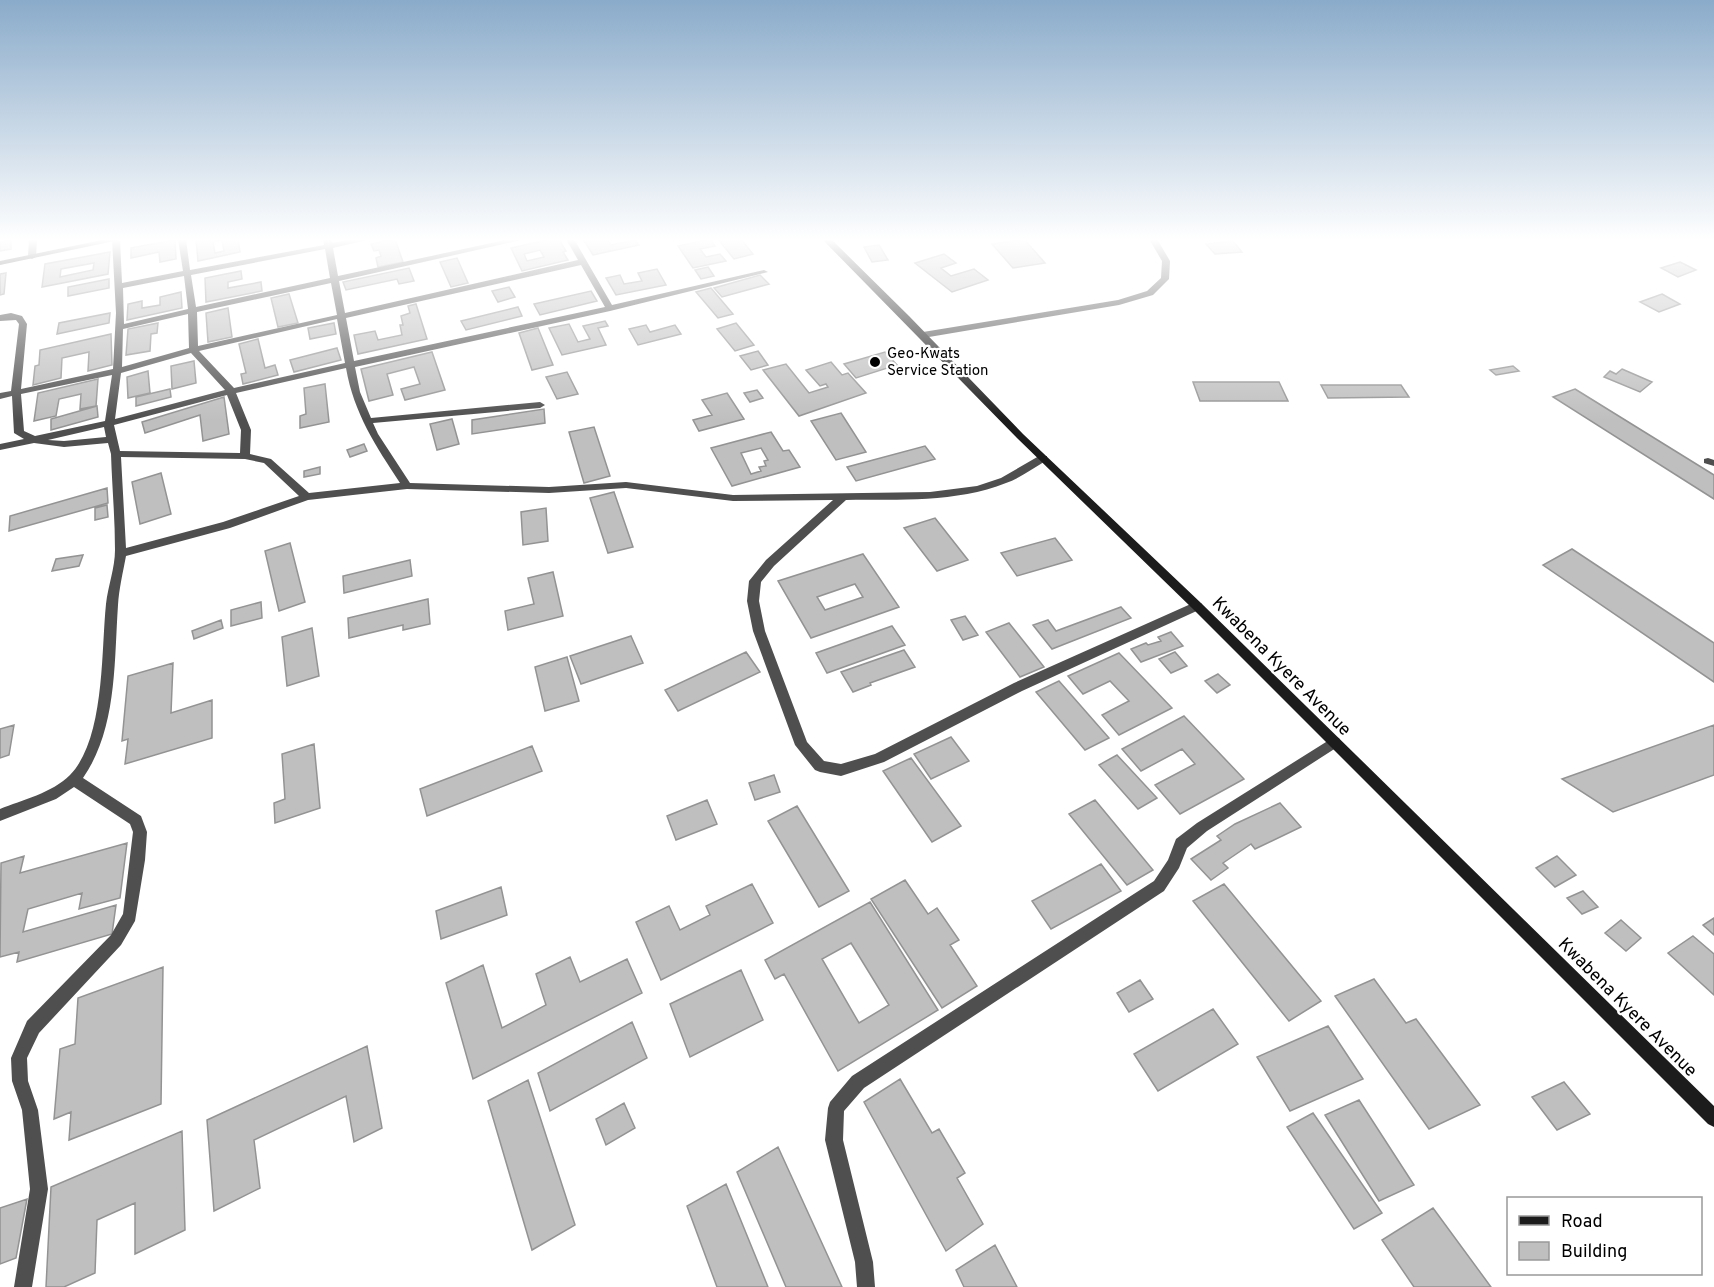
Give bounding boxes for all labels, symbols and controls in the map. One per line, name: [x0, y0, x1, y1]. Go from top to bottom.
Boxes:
place label: Geo-Kwats Service Station: [887, 345, 989, 381]
marker: Geo-Kwats Service Station: [868, 355, 882, 369]
street label: Kwabena Kyere Avenue: [1206, 592, 1356, 742]
street label: Kwabena Kyere Avenue: [1552, 933, 1702, 1083]
legend: [1507, 1197, 1702, 1275]
text: Road: [1561, 1211, 1603, 1234]
text: Building: [1561, 1241, 1627, 1264]

